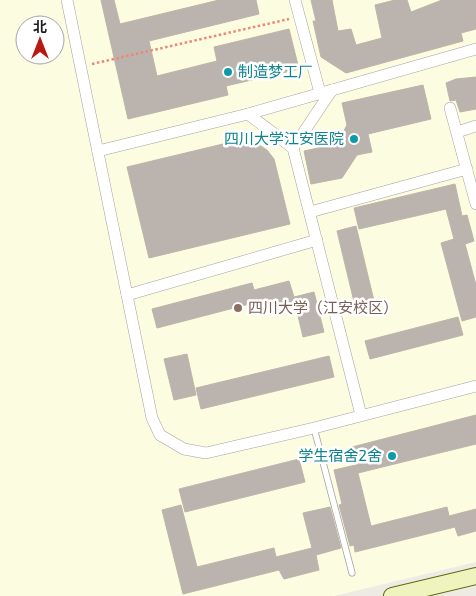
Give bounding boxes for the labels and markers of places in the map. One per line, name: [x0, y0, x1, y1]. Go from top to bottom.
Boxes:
place label: 制造梦工厂: [238, 62, 313, 80]
marker: 制造梦工厂: [222, 66, 234, 78]
place label: 四川大学江安医院: [224, 129, 344, 147]
marker: 四川大学江安医院: [348, 133, 360, 145]
place label: 四川大学（江安校区）: [248, 298, 398, 316]
marker: 四川大学（江安校区）: [232, 302, 244, 314]
place label: 学生宿舍2舍: [299, 446, 382, 464]
marker: 学生宿舍2舍: [386, 450, 398, 462]

